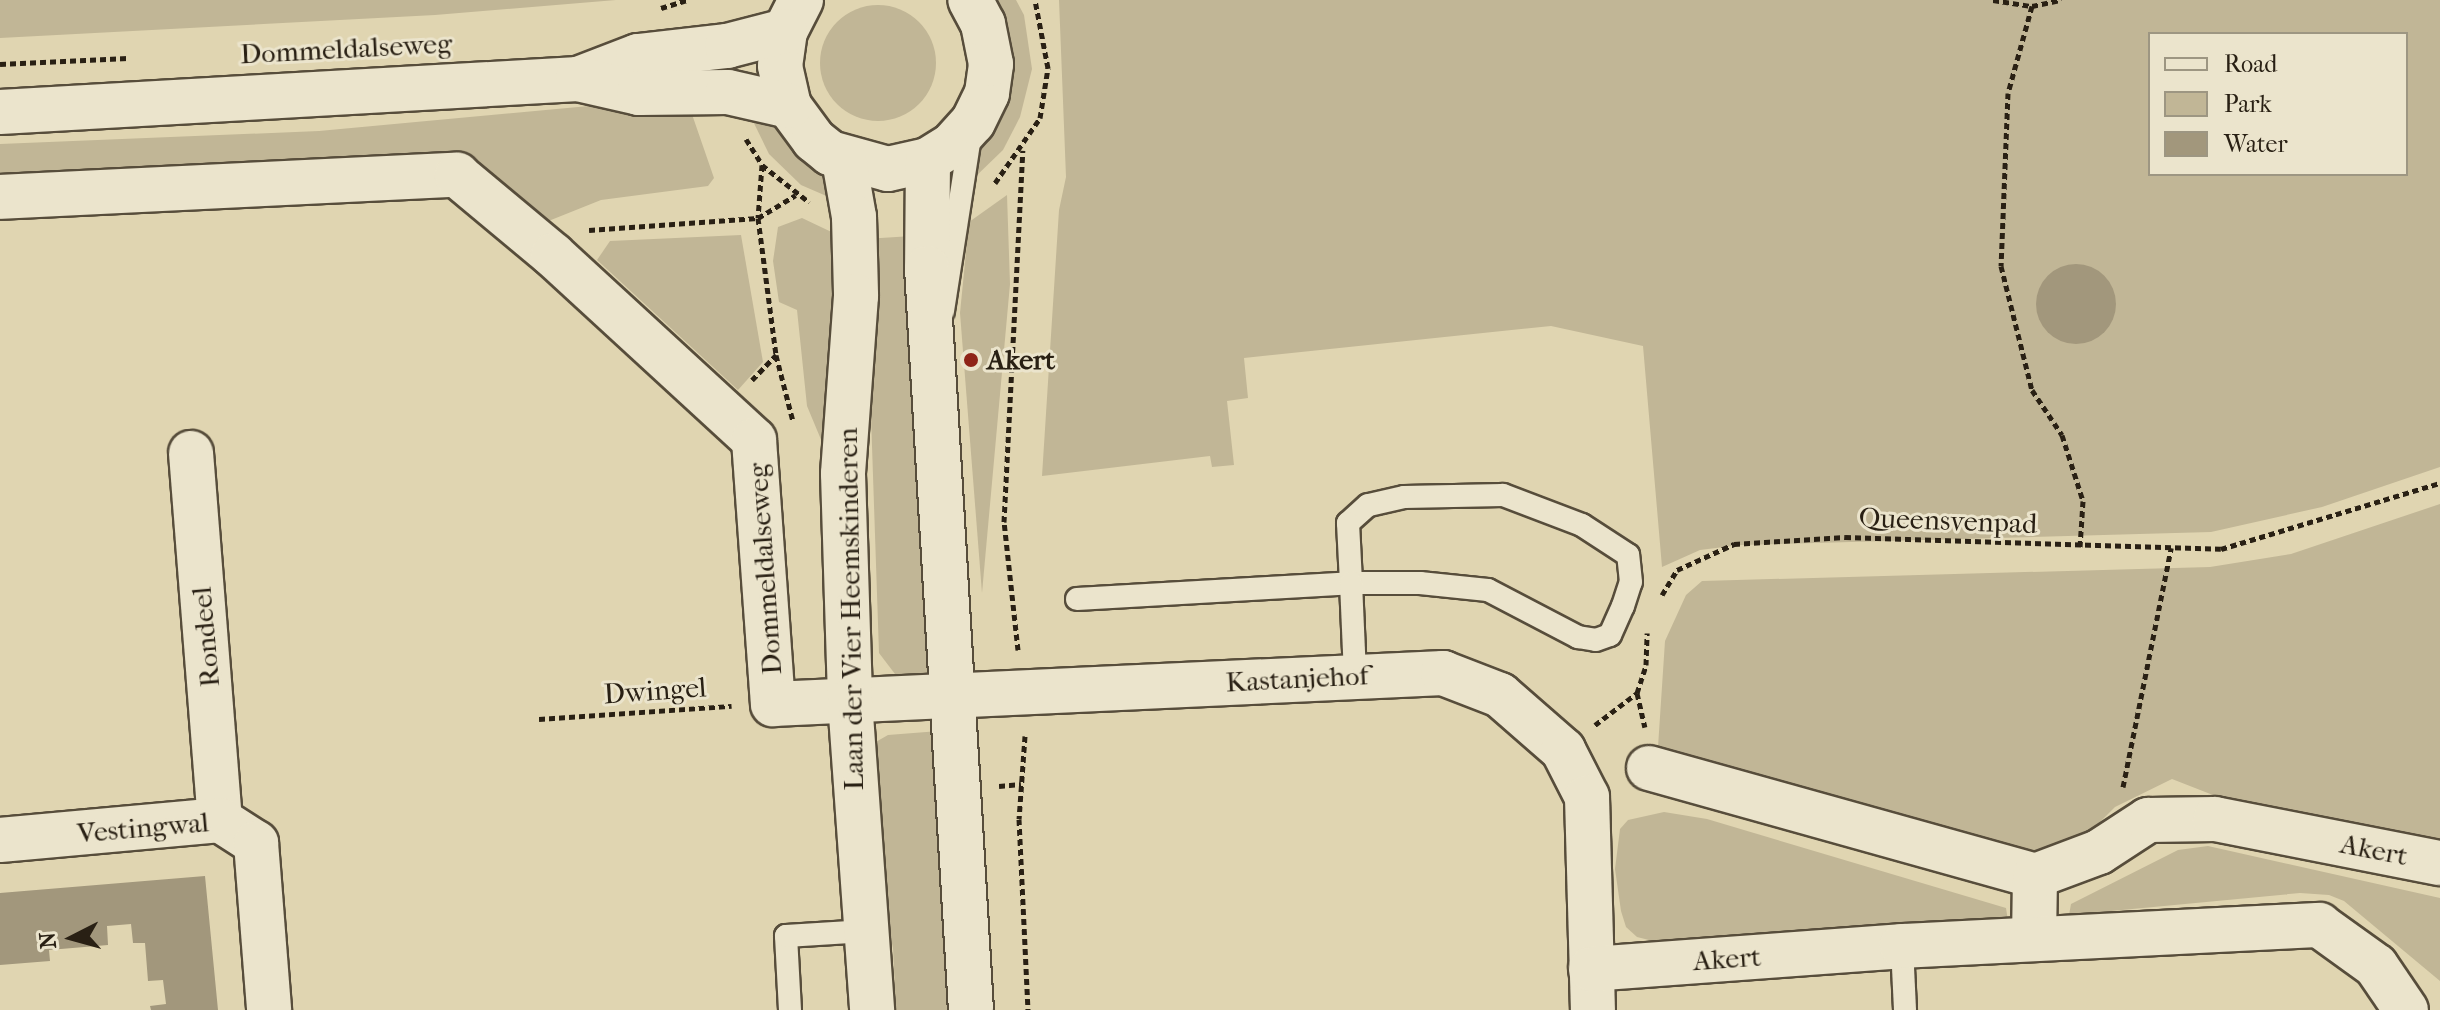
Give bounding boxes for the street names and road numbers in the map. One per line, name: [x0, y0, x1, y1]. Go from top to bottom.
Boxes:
street label: Dommeldalseweg: [239, 27, 453, 71]
street label: Laan der Vier Heemskinderen: [831, 427, 871, 791]
street label: Dommeldalseweg: [741, 462, 789, 676]
street label: Queensvenpad: [1858, 501, 2038, 541]
street label: Rondeel: [185, 585, 227, 689]
street label: Kastanjehof: [1225, 658, 1369, 700]
street label: Dwingel: [602, 671, 708, 711]
street label: Vestingwal: [76, 806, 210, 850]
street label: Akert: [2337, 827, 2411, 873]
street label: Akert: [1692, 940, 1762, 978]

